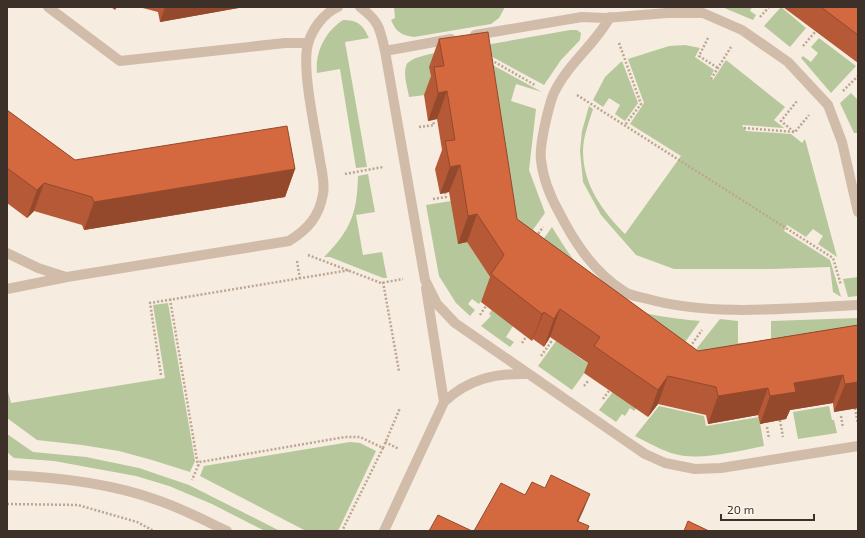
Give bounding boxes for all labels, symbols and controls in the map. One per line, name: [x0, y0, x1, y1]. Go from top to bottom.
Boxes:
scale bar: [721, 496, 814, 522]
text: 20 m: [727, 502, 754, 516]

